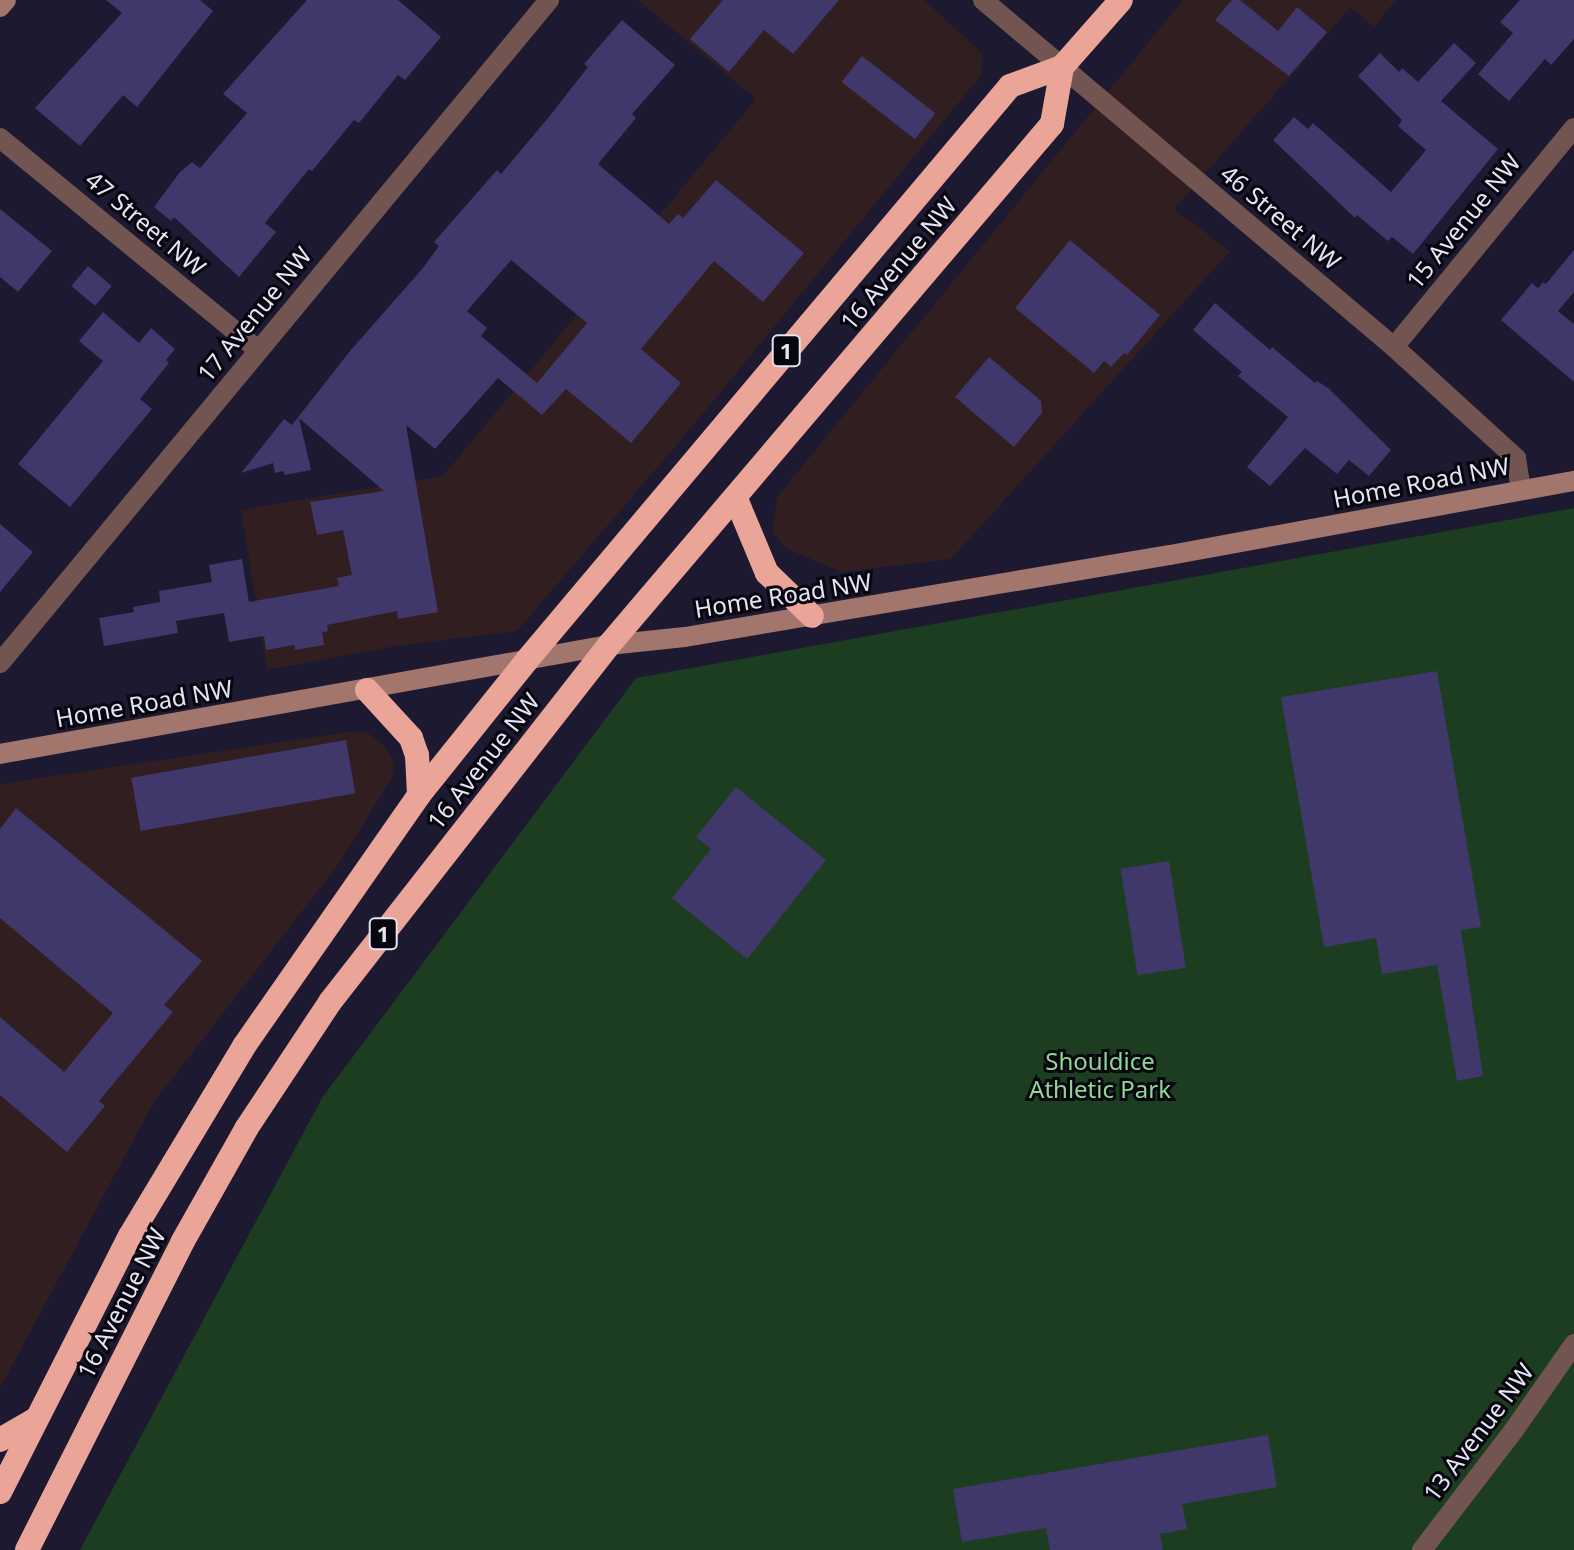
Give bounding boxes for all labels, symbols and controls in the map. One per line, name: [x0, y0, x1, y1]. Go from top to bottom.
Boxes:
street label: 15 Avenue NW: [1400, 148, 1526, 294]
street label: 46 Street NW: [1215, 159, 1347, 275]
street label: 47 Street NW: [80, 165, 212, 281]
street label: 16 Avenue NW: [834, 191, 962, 335]
street label: 17 Avenue NW: [191, 241, 317, 387]
road number: 1: [770, 333, 802, 369]
street label: Home Road NW: [1330, 451, 1512, 513]
street label: Home Road NW: [692, 567, 874, 623]
street label: Home Road NW: [53, 673, 235, 733]
street label: 16 Avenue NW: [421, 687, 545, 835]
road number: 1: [367, 916, 399, 952]
park label: Shouldice Athletic Park: [1029, 1047, 1171, 1103]
street label: 16 Avenue NW: [71, 1223, 171, 1383]
street label: 13 Avenue NW: [1417, 1358, 1539, 1506]

